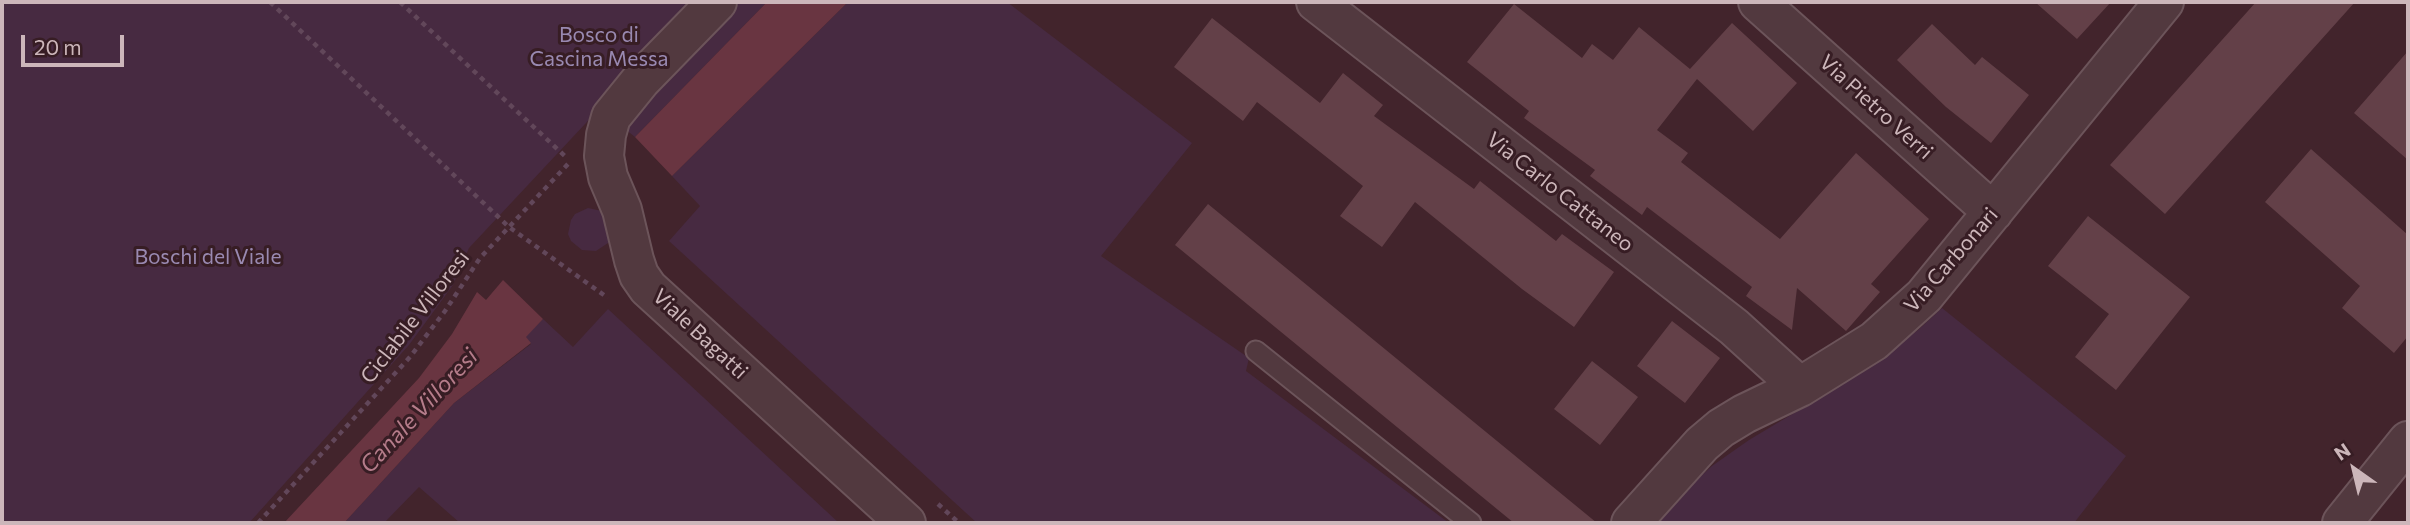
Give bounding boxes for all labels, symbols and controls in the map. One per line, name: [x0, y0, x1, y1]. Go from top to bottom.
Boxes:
scale bar: [24, 21, 128, 65]
park label: Bosco di Cascina Messa: [530, 22, 668, 72]
text: 20 m: [34, 34, 82, 59]
street label: Via Pietro Verri: [1814, 50, 1938, 164]
street label: Via Carlo Cattaneo: [1481, 127, 1639, 257]
street label: Via Carbonari: [1899, 203, 2003, 317]
park label: Boschi del Viale: [134, 244, 282, 270]
street label: Ciclabile Villoresi: [355, 245, 475, 389]
street label: Viale Bagatti: [647, 284, 753, 384]
water label: Canale Villoresi: [354, 343, 484, 479]
north arrow: [2319, 434, 2389, 504]
text: N: [2330, 438, 2354, 465]

